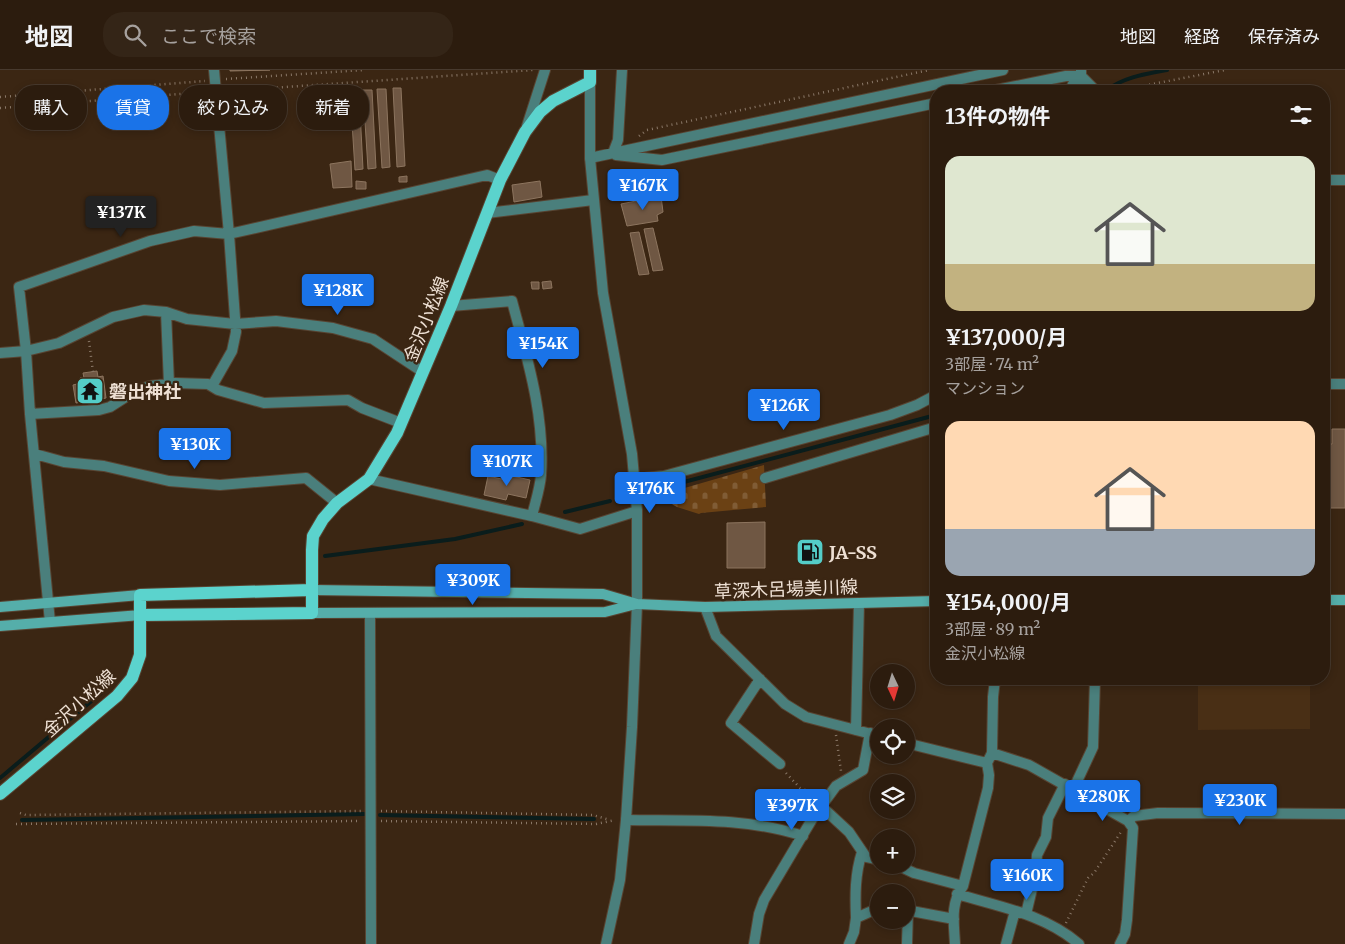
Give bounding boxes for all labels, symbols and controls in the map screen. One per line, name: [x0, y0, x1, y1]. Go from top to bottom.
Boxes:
search box: [103, 12, 453, 57]
text: 地図: [25, 21, 73, 52]
icon: search: [121, 21, 149, 49]
text: ここで検索: [161, 24, 256, 48]
text: 地図: [1120, 25, 1156, 48]
text: 経路: [1184, 25, 1220, 48]
text: 保存済み: [1248, 25, 1320, 48]
chip: 購入: [15, 85, 87, 130]
chip: 賃貸: [97, 85, 169, 130]
chip: 絞り込み: [179, 85, 287, 130]
chip: 新着: [297, 85, 369, 130]
icon: filters: [1287, 101, 1315, 129]
text: 13件の物件: [945, 103, 1050, 130]
pin: ¥167K: [608, 168, 678, 211]
text: ¥167K: [619, 175, 667, 195]
icon: home: [1085, 189, 1175, 279]
pin: ¥137K: [86, 196, 156, 238]
text: ¥137K: [96, 202, 146, 222]
street label: 金沢小松線: [398, 273, 454, 365]
pin: ¥128K: [303, 274, 373, 316]
text: ¥128K: [313, 280, 363, 300]
text: ¥137,000/月: [945, 324, 1067, 351]
pin: ¥154K: [508, 326, 578, 369]
text: ¥154K: [518, 333, 568, 353]
text: 3部屋 · 74 m²: [945, 354, 1039, 374]
temple icon: 磐出神社: [75, 376, 105, 406]
text: マンション: [945, 378, 1025, 398]
place label: 磐出神社: [109, 380, 181, 403]
pin: ¥126K: [749, 388, 819, 431]
text: ¥126K: [759, 395, 809, 415]
pin: ¥130K: [160, 428, 230, 470]
text: ¥130K: [170, 434, 220, 454]
pin: ¥107K: [472, 444, 542, 487]
text: ¥107K: [482, 451, 532, 471]
icon: home: [1085, 454, 1175, 544]
pin: ¥176K: [615, 472, 685, 514]
text: ¥176K: [626, 478, 674, 498]
fuel station icon: JA-SS: [795, 537, 825, 567]
place label: JA-SS: [828, 541, 877, 564]
pin: ¥309K: [438, 564, 508, 606]
text: ¥309K: [446, 570, 500, 590]
street label: 草深木呂場美川線: [714, 575, 858, 603]
text: ¥154,000/月: [945, 589, 1071, 616]
text: 3部屋 · 89 m²: [945, 619, 1040, 639]
text: 金沢小松線: [945, 643, 1025, 663]
street label: 金沢小松線: [38, 664, 120, 742]
north arrow: [870, 664, 915, 709]
map controls: [870, 664, 915, 929]
button: locate: [870, 719, 915, 764]
button: layers: [870, 774, 915, 819]
pin: ¥280K: [1068, 780, 1138, 822]
pin: ¥230K: [1205, 784, 1275, 826]
text: ¥280K: [1076, 786, 1130, 806]
pin: ¥397K: [757, 788, 827, 831]
text: ¥230K: [1214, 790, 1266, 810]
text: ¥397K: [766, 795, 818, 815]
button: +: [870, 829, 915, 874]
pin: ¥160K: [992, 858, 1062, 901]
text: ¥160K: [1002, 865, 1052, 885]
button: −: [870, 884, 915, 929]

